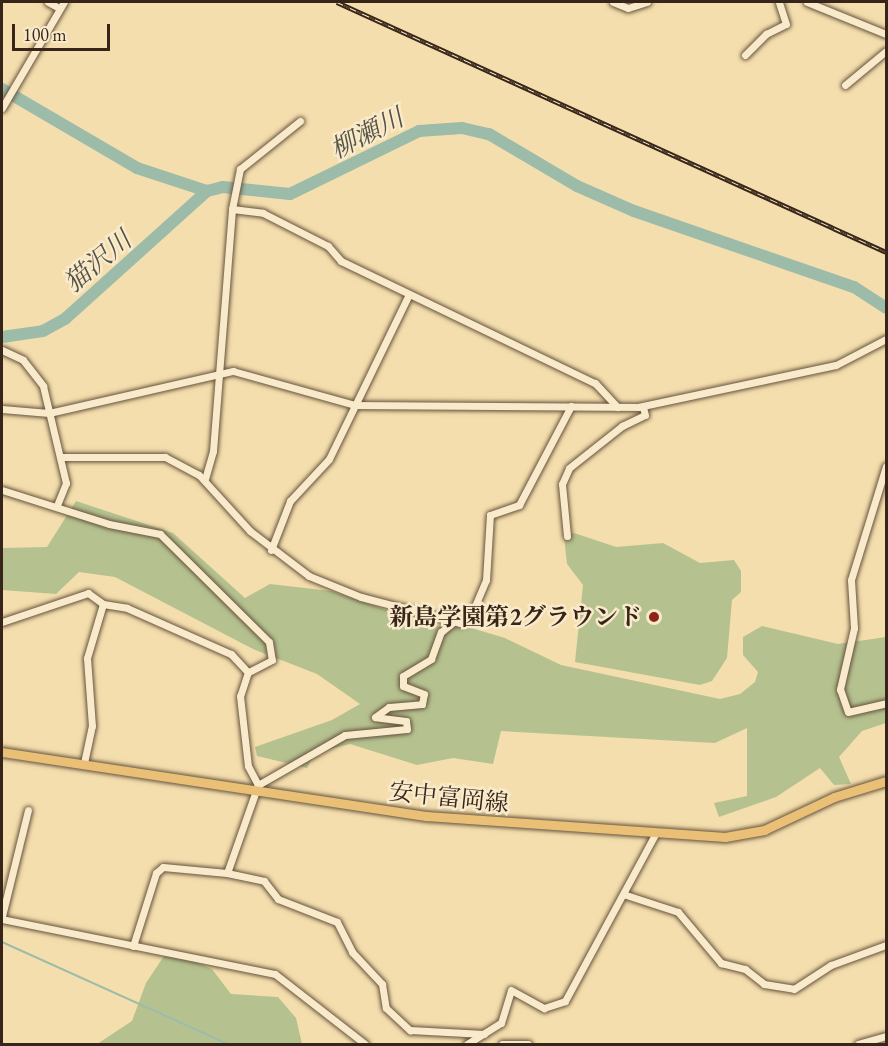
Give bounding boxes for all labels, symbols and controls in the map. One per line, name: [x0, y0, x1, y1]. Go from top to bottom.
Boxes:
scale bar: [15, 12, 112, 50]
text: 100 m: [23, 23, 67, 46]
water label: 柳瀬川: [325, 102, 409, 166]
water label: 猫沢川: [58, 225, 138, 299]
place label: 新島学園第2グラウンド: [389, 603, 642, 631]
marker: 新島学園第2グラウンド: [647, 610, 661, 624]
street label: 安中富岡線: [388, 776, 510, 818]

